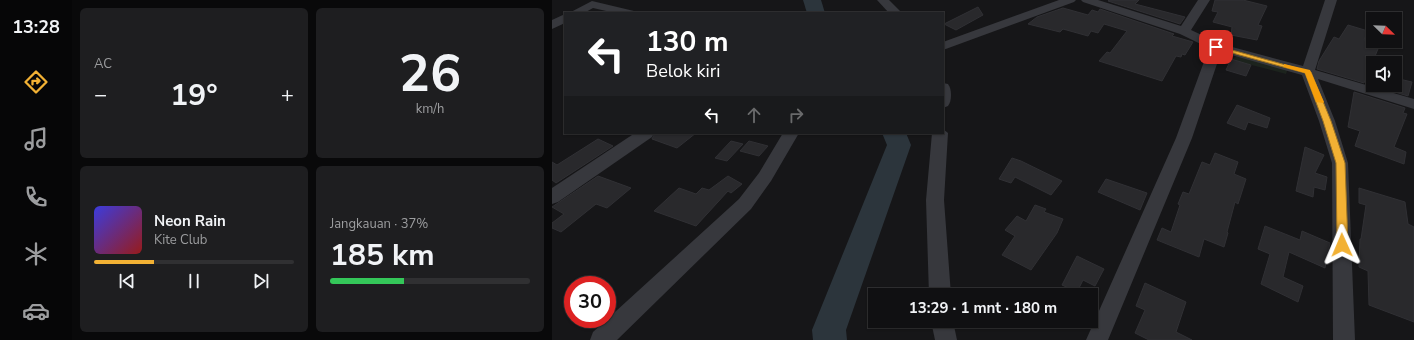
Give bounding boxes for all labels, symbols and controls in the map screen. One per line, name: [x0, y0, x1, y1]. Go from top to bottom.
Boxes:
north arrow: [1366, 12, 1402, 48]
map controls: [1366, 12, 1402, 92]
text: 13:28: [12, 15, 60, 39]
text: 130 m: [646, 23, 729, 61]
icon: left: [580, 28, 632, 80]
pin: [1199, 30, 1233, 64]
icon: arrive: [1205, 36, 1227, 58]
text: 26: [399, 38, 461, 109]
text: AC: [94, 55, 112, 73]
button: sound: [1366, 56, 1402, 92]
text: Belok kiri: [646, 59, 720, 83]
icon: directions: [22, 68, 50, 96]
text: 19°: [170, 75, 218, 116]
text: −: [94, 80, 107, 110]
text: +: [281, 80, 294, 110]
text: km/h: [416, 100, 444, 118]
icon: left: [701, 104, 723, 126]
icon: ahead: [743, 104, 765, 126]
icon: right: [785, 104, 807, 126]
icon: music: [22, 125, 50, 153]
icon: phone: [22, 183, 50, 211]
text: Neon Rain: [154, 211, 226, 231]
text: Jangkauan · 37%: [330, 215, 428, 233]
position arrow: [1321, 224, 1363, 266]
text: Kite Club: [154, 231, 207, 249]
text: 185 km: [330, 235, 435, 276]
icon: climate: [22, 240, 50, 268]
icon: previous: [116, 270, 138, 292]
icon: pause: [183, 270, 205, 292]
icon: next: [250, 270, 272, 292]
speed limit sign: 30: [564, 276, 616, 328]
icon: car: [22, 297, 50, 325]
text: 13:29 · 1 mnt · 180 m: [909, 298, 1057, 318]

